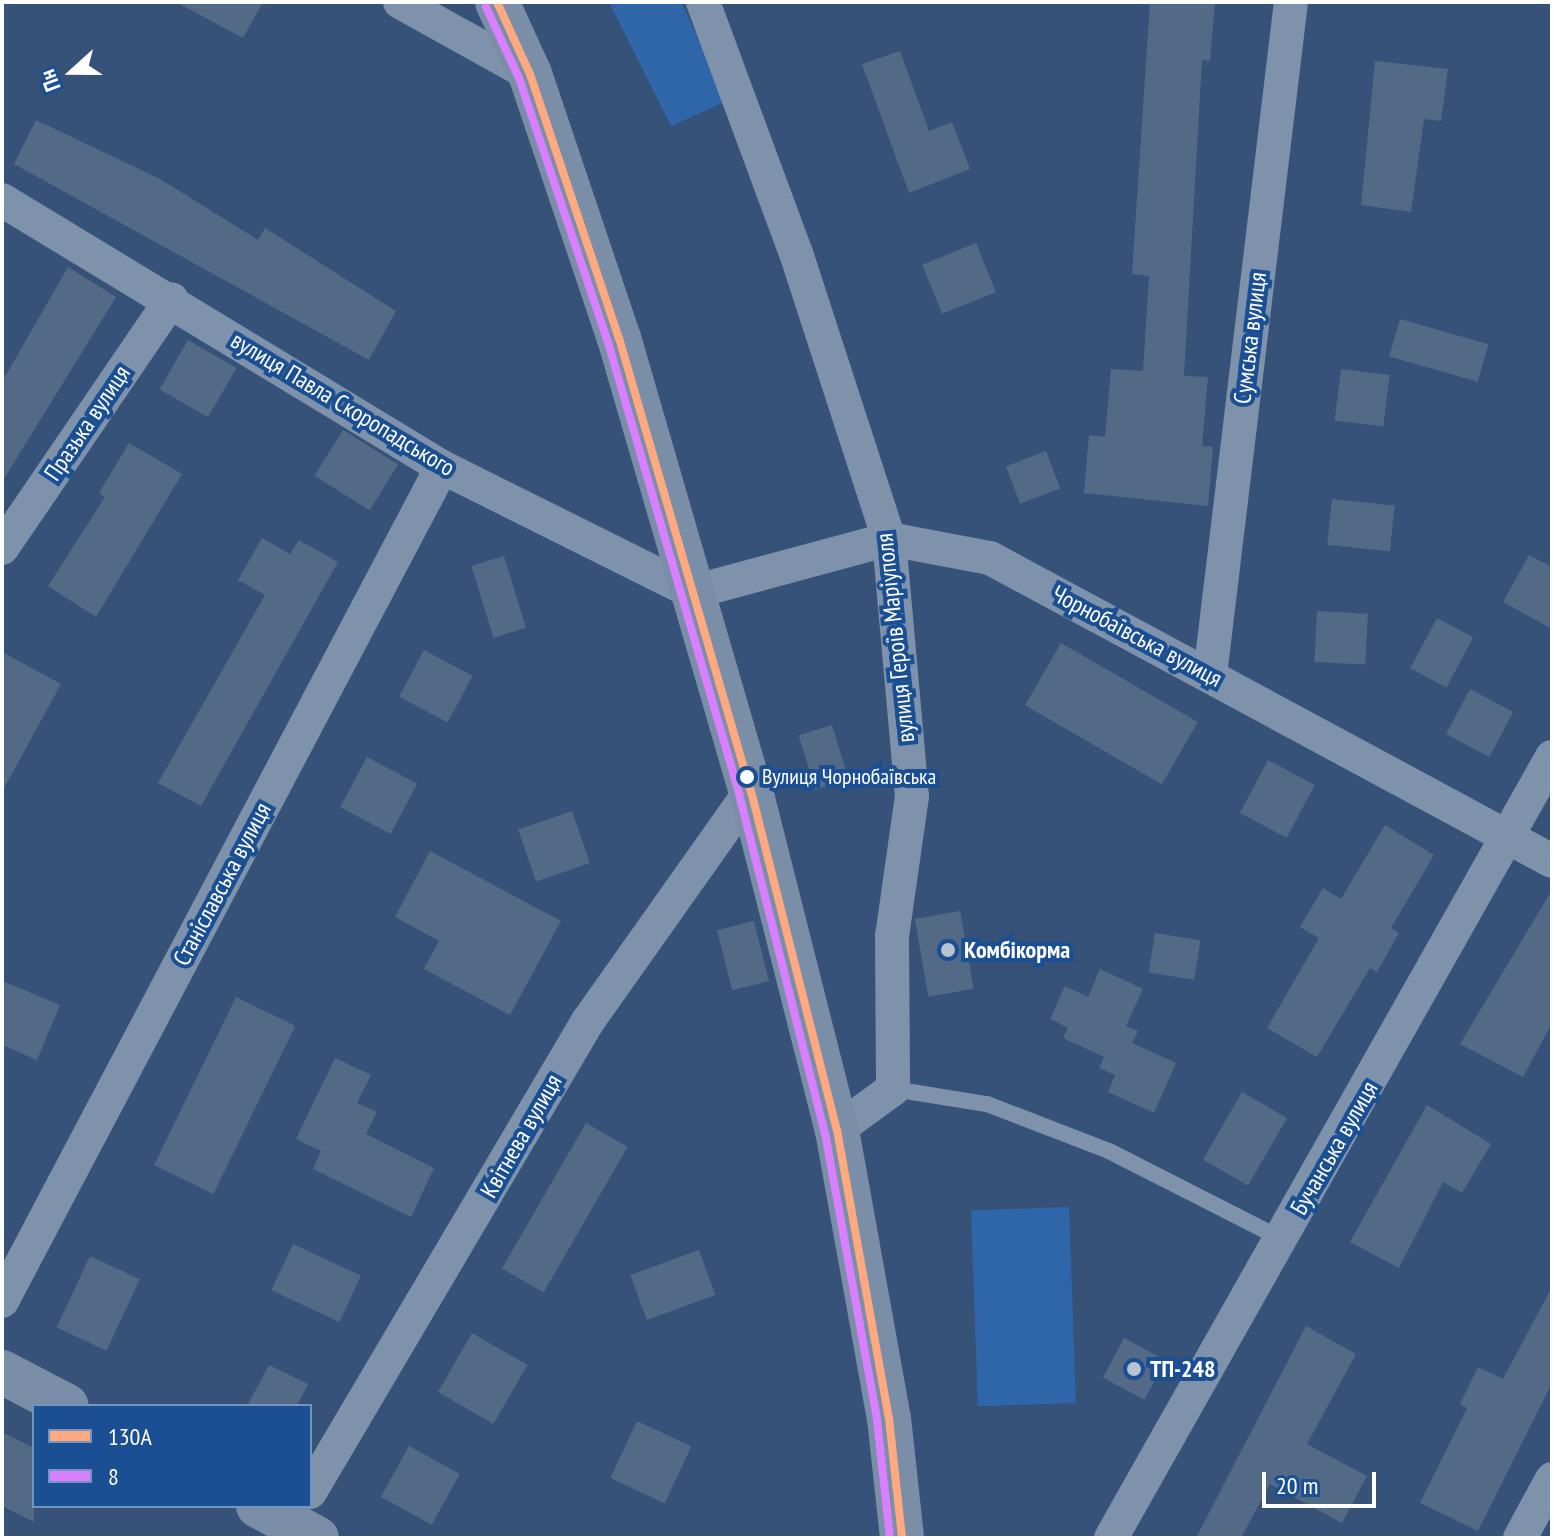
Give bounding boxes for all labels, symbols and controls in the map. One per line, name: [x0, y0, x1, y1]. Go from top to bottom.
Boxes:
north arrow: [32, 32, 112, 112]
text: Пн: [33, 66, 66, 96]
street label: Сумська вулиця: [1228, 270, 1272, 406]
street label: вулиця Павла Скоропадського: [226, 326, 460, 482]
street label: Празька вулиця: [38, 360, 136, 486]
street label: вулиця Героїв Маріуполя: [870, 532, 920, 744]
street label: Чорнобаївська вулиця: [1047, 579, 1227, 693]
place label: Вулиця Чорнобаївська: [762, 764, 936, 790]
marker: Вулиця Чорнобаївська: [739, 769, 755, 785]
street label: Станіславська вулиця: [167, 798, 277, 970]
place label: Комбікорма: [964, 936, 1070, 964]
marker: Комбікорма: [939, 941, 957, 959]
street label: Квітнева вулиця: [474, 1069, 568, 1203]
street label: Бучанська вулиця: [1284, 1076, 1384, 1220]
place label: ТП-248: [1150, 1355, 1216, 1383]
marker: ТП-248: [1125, 1360, 1143, 1378]
legend: [32, 1404, 312, 1508]
text: 130А: [108, 1421, 152, 1452]
scale bar: [1266, 1456, 1380, 1506]
text: 8: [108, 1461, 119, 1492]
text: 20 m: [1276, 1470, 1318, 1501]

